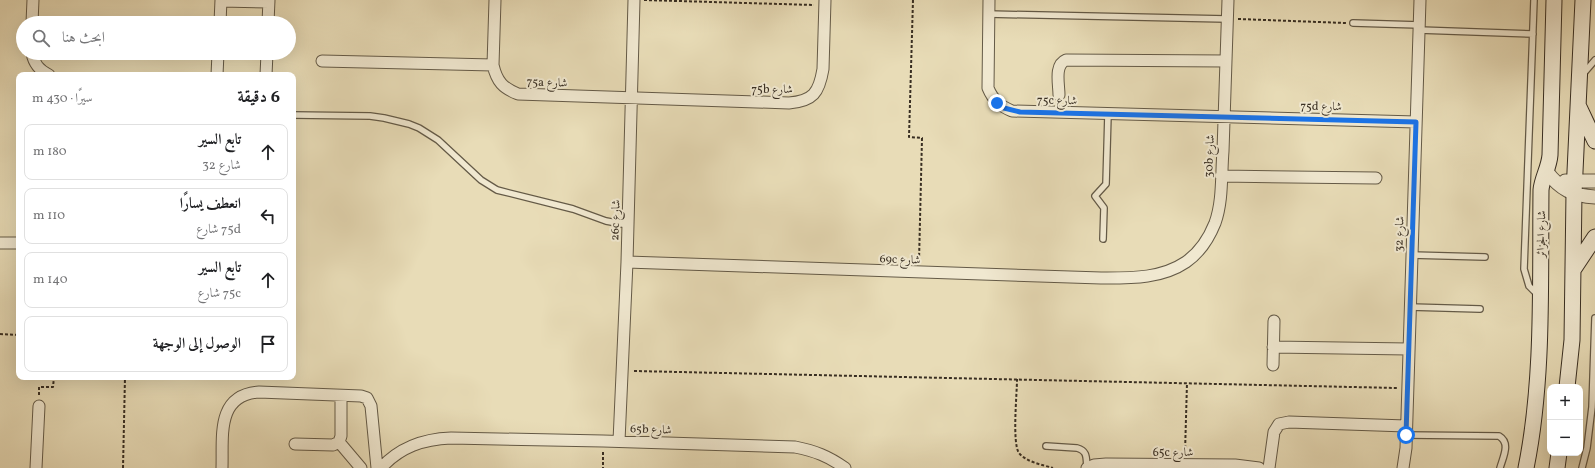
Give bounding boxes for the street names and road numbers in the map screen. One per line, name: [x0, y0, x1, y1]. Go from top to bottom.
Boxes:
street label: 75a شارع: [526, 74, 568, 94]
street label: 75b شارع: [751, 82, 793, 100]
street label: 75c شارع: [1037, 93, 1077, 111]
street label: 75d شارع: [1300, 99, 1342, 117]
street label: 30b شارع: [1201, 134, 1221, 178]
street label: 26c شارع: [607, 199, 627, 241]
street label: شارع الجزائر: [1534, 210, 1552, 260]
street label: شارع 32: [1391, 216, 1411, 252]
street label: 69c شارع: [879, 251, 921, 271]
street label: 65b شارع: [630, 421, 672, 441]
street label: 65c شارع: [1153, 445, 1193, 463]

